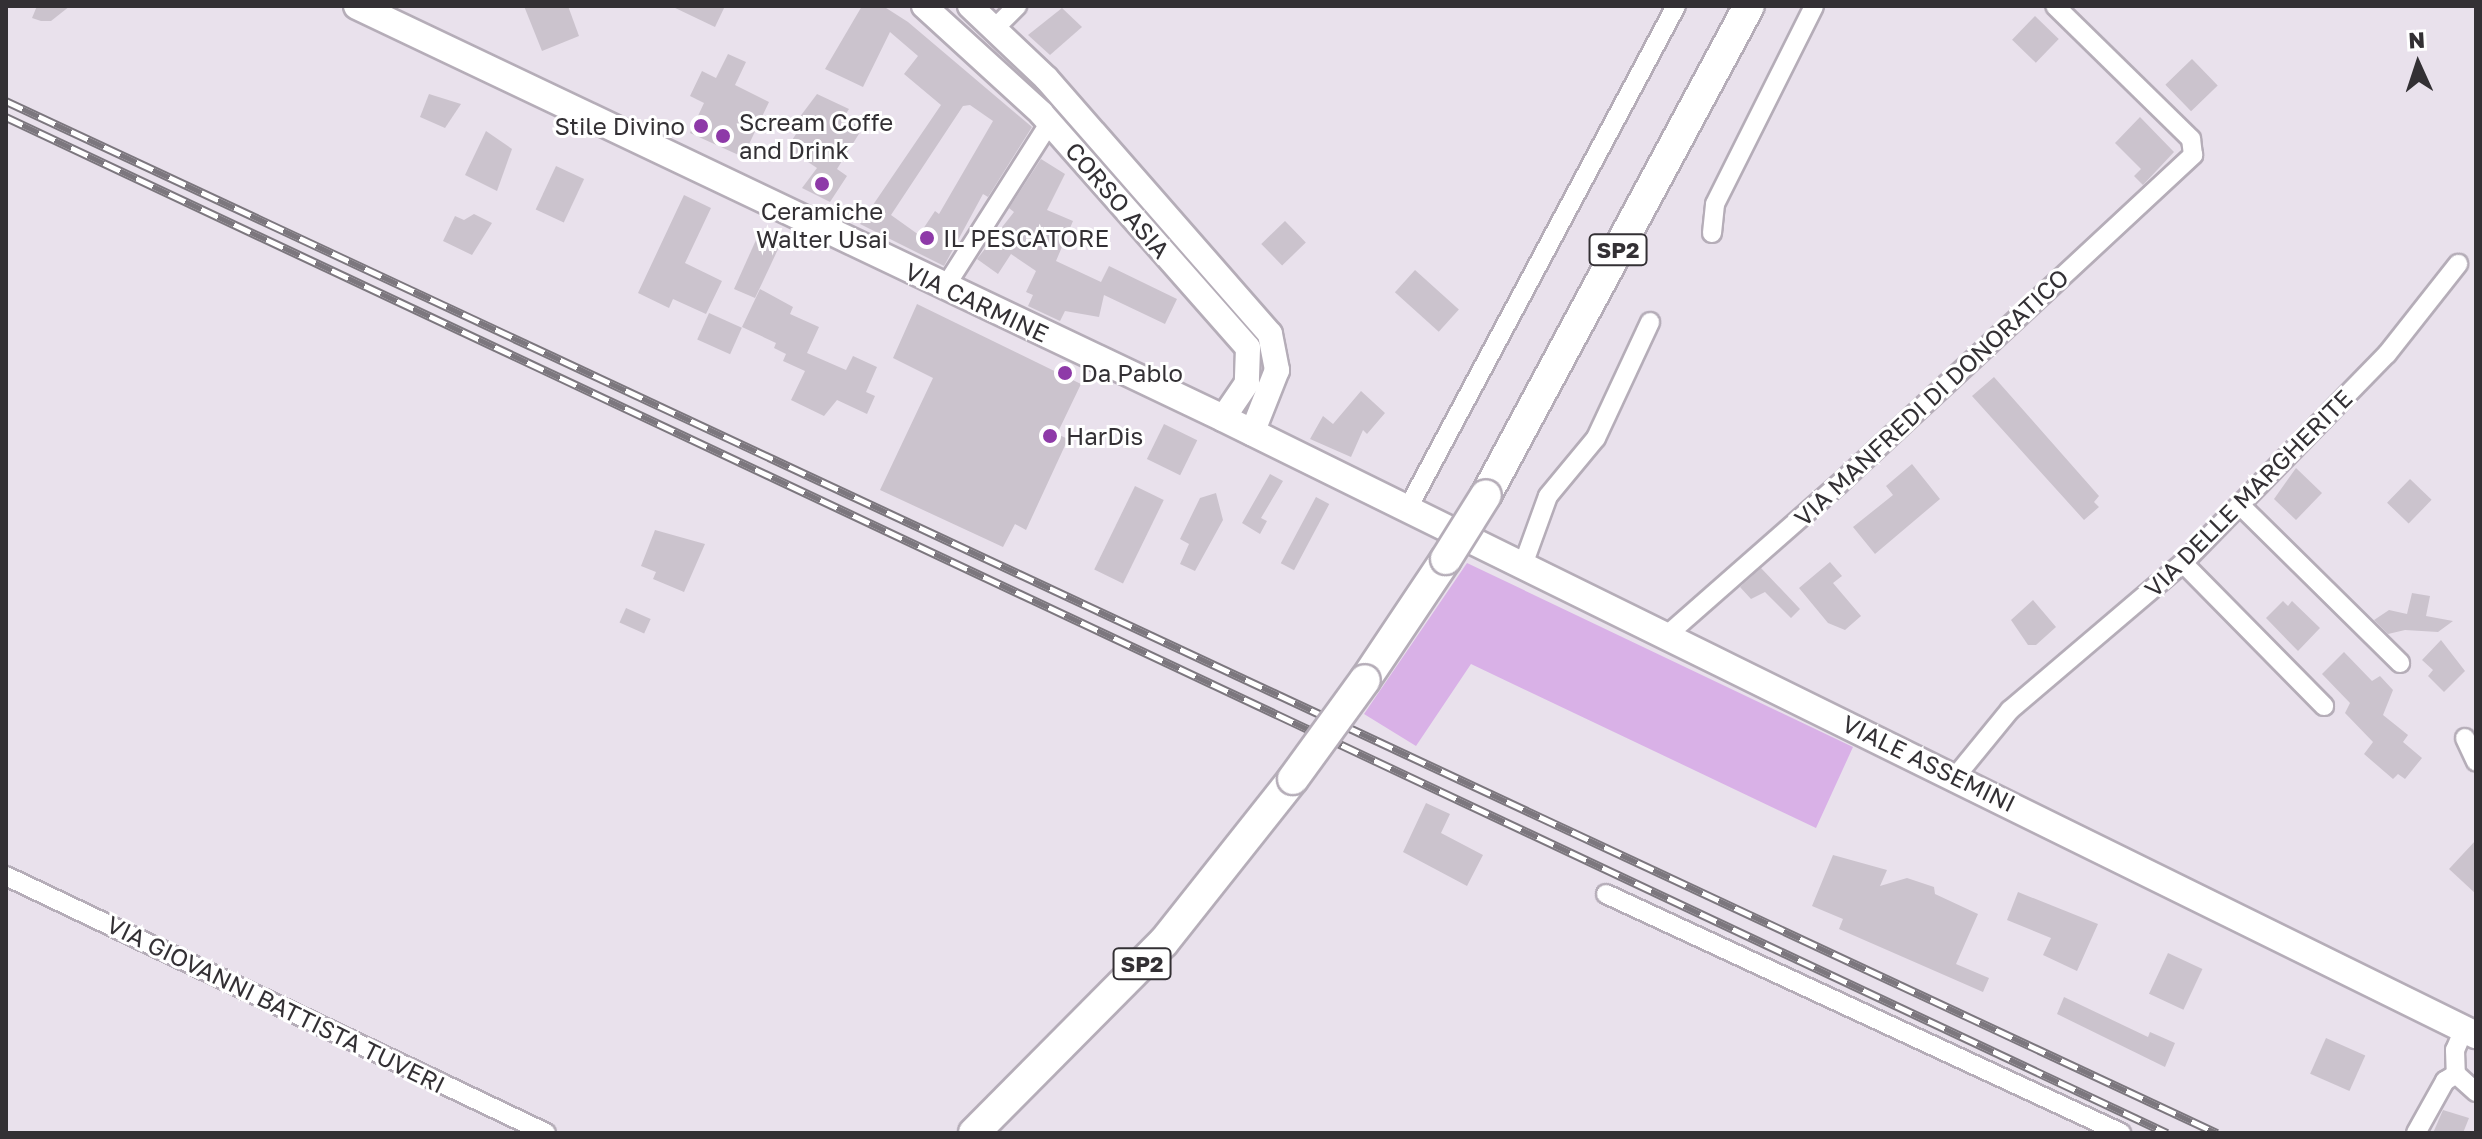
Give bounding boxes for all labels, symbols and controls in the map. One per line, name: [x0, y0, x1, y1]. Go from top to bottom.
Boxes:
north arrow: [2378, 24, 2458, 104]
text: N: [2408, 26, 2426, 53]
place label: Scream Coffe and Drink: [739, 108, 893, 164]
place label: Stile Divino: [554, 112, 685, 140]
marker: Stile Divino: [692, 117, 710, 135]
marker: Scream Coffe and Drink: [714, 127, 732, 145]
street label: CORSO ASIA: [1060, 136, 1176, 264]
marker: Ceramiche Walter Usai: [813, 175, 831, 193]
place label: Ceramiche Walter Usai: [756, 197, 888, 253]
place label: IL PESCATORE: [943, 224, 1109, 252]
marker: IL PESCATORE: [918, 229, 936, 247]
road number: SP2: [1588, 232, 1648, 268]
street label: VIA CARMINE: [901, 256, 1053, 348]
street label: VIA MANFREDI DI DONORATICO: [1788, 262, 2074, 532]
place label: Da Pablo: [1081, 359, 1183, 387]
marker: Da Pablo: [1056, 364, 1074, 382]
street label: VIA DELLE MARGHERITE: [2138, 383, 2358, 603]
place label: HarDis: [1066, 422, 1143, 450]
marker: HarDis: [1041, 427, 1059, 445]
street label: VIALE ASSEMINI: [1838, 709, 2020, 817]
street label: VIA GIOVANNI BATTISTA TUVERI: [102, 909, 450, 1099]
road number: SP2: [1112, 946, 1172, 982]

